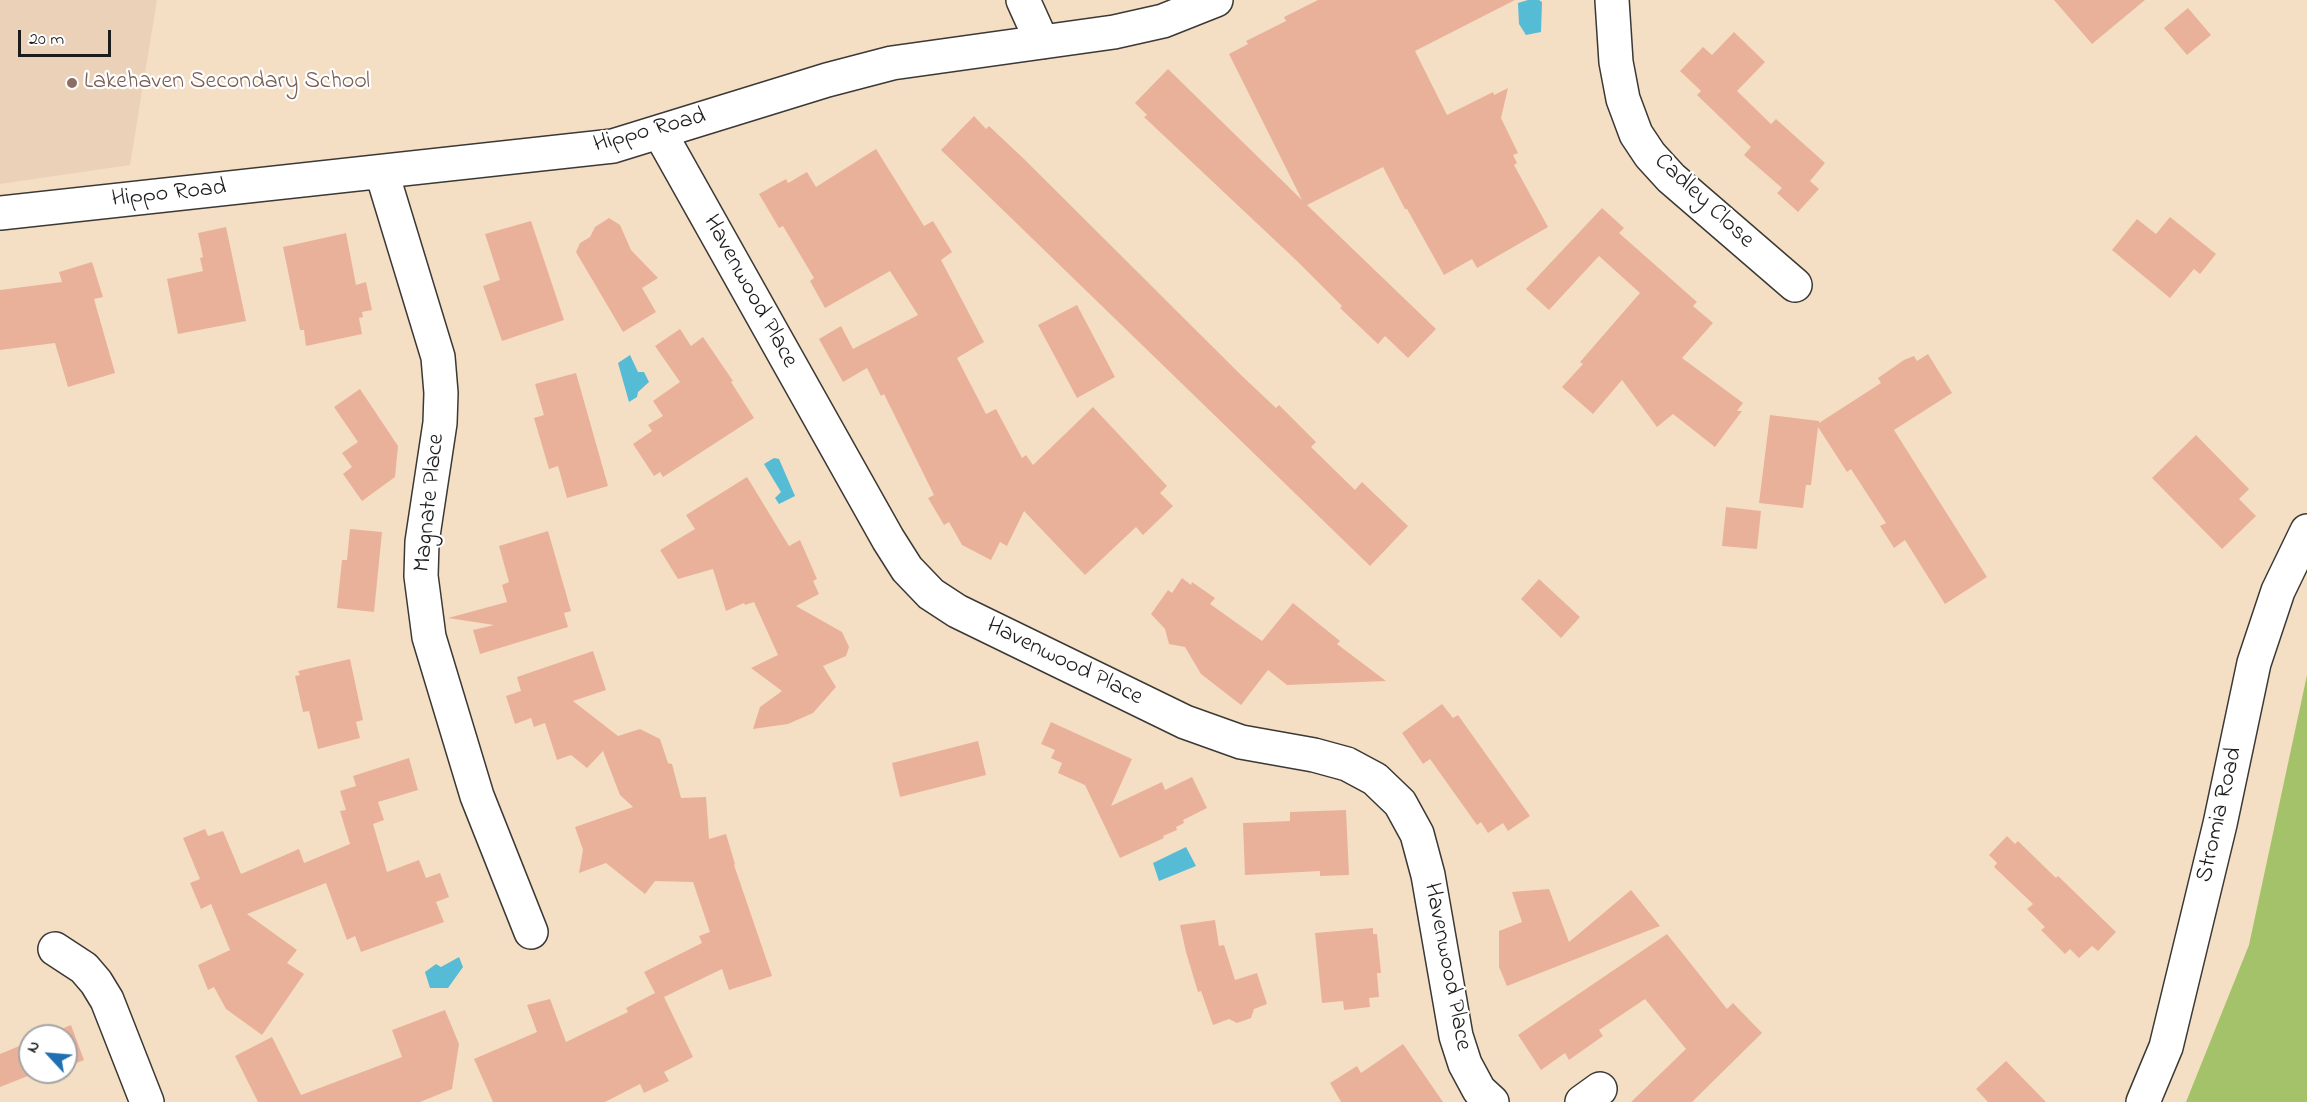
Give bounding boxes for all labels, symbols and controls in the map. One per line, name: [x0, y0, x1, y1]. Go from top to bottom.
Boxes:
scale bar: [21, 18, 114, 56]
text: 20 m: [29, 27, 64, 53]
place label: Lakehaven Secondary School: [84, 69, 370, 97]
marker: Lakehaven Secondary School: [65, 76, 79, 90]
street label: Hippo Road: [591, 103, 709, 161]
street label: Cadley Close: [1647, 148, 1759, 256]
street label: Hippo Road: [110, 175, 228, 215]
street label: Havenwood Place: [695, 211, 803, 373]
street label: Magnate Place: [409, 432, 453, 574]
street label: Havenwood Place: [981, 613, 1147, 713]
street label: Stromia Road: [2192, 745, 2250, 885]
street label: Havenwood Place: [1416, 881, 1476, 1053]
north arrow: [18, 1024, 78, 1084]
text: N: [20, 1037, 47, 1057]

